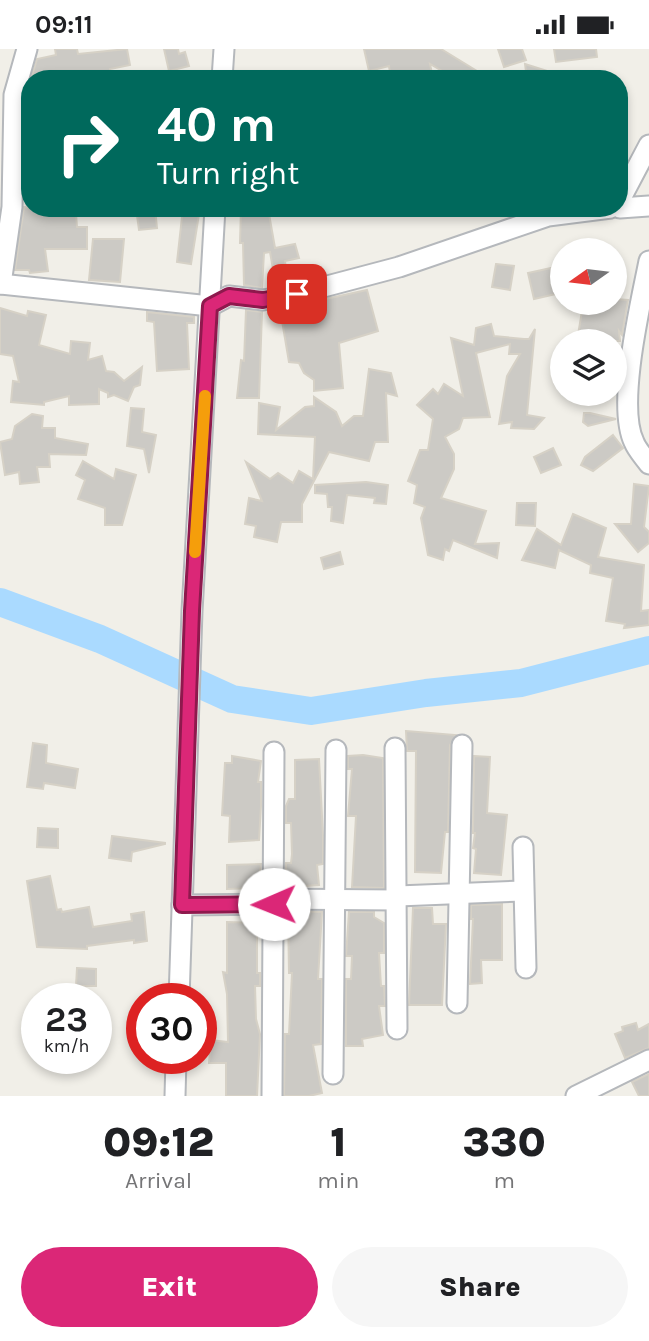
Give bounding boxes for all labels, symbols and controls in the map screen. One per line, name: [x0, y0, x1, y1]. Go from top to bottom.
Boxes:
text: 09:11: [35, 9, 93, 40]
text: 40 m: [157, 96, 276, 153]
icon: right: [42, 98, 133, 189]
text: Turn right: [157, 155, 299, 192]
north arrow: [550, 238, 626, 315]
map controls: [550, 238, 627, 406]
pin: [267, 264, 327, 324]
icon: arrive: [278, 275, 316, 313]
button: layers: [550, 329, 627, 406]
position arrow: [237, 867, 311, 941]
speed limit sign: 30: [126, 983, 217, 1074]
text: 23: [45, 999, 88, 1040]
text: km/h: [44, 1035, 89, 1057]
text: 09:12: [103, 1117, 214, 1167]
text: 1: [330, 1117, 346, 1167]
text: 330: [463, 1117, 546, 1167]
text: Arrival: [125, 1167, 192, 1194]
text: min: [317, 1167, 359, 1194]
text: m: [493, 1167, 515, 1194]
button: Exit: [21, 1247, 318, 1327]
button: Share: [332, 1247, 628, 1327]

